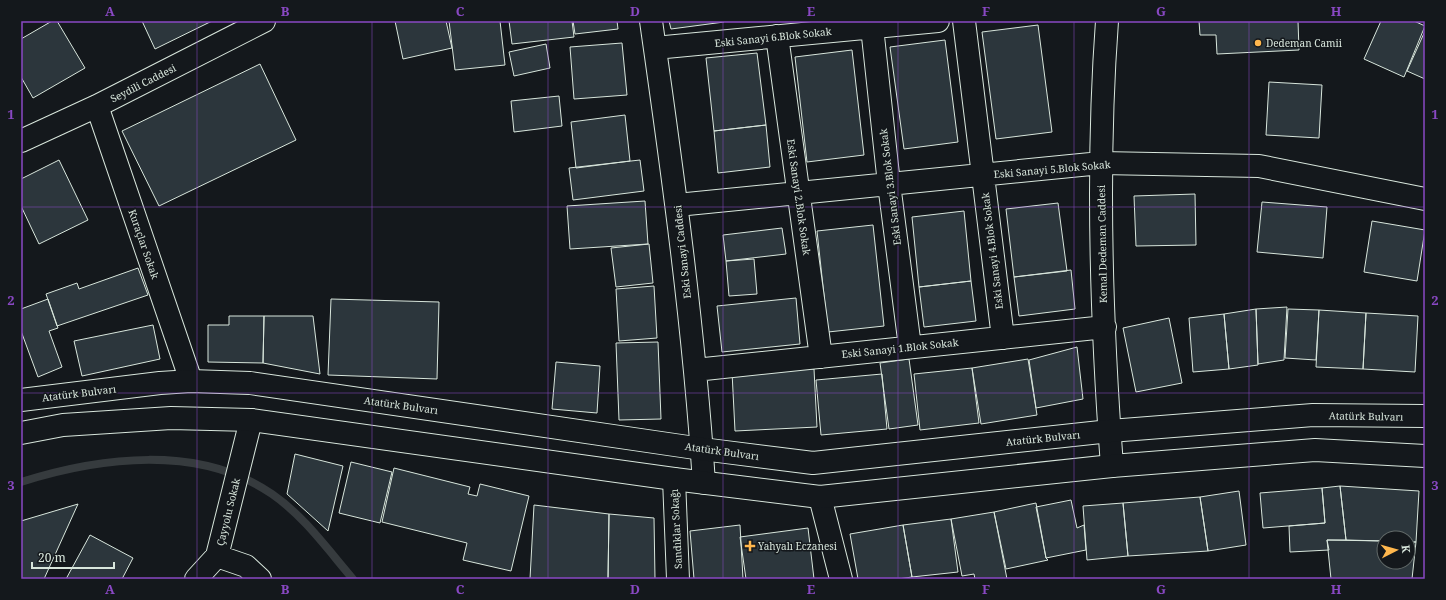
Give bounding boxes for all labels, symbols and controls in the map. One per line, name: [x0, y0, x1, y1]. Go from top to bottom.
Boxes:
text: A: [105, 2, 115, 20]
text: B: [281, 2, 290, 20]
text: C: [456, 2, 465, 20]
text: D: [630, 2, 640, 20]
text: E: [807, 2, 816, 20]
text: F: [982, 2, 990, 20]
text: G: [1156, 2, 1166, 20]
text: H: [1331, 2, 1342, 20]
street label: Eski Sanayi 6.Blok Sokak: [714, 24, 832, 50]
place label: Dedeman Camii: [1266, 36, 1343, 50]
marker: Dedeman Camii: [1253, 38, 1263, 48]
street label: Seydili Caddesi: [108, 60, 179, 106]
text: 1: [7, 105, 15, 123]
text: 1: [1431, 105, 1439, 123]
street label: Eski Sanayi 3.Blok Sokak: [876, 128, 904, 246]
street label: Eski Sanayi 2.Blok Sokak: [784, 138, 814, 256]
street label: Eski Sanayi 5.Blok Sokak: [993, 157, 1111, 181]
street label: Kemal Dedeman Caddesi: [1094, 184, 1110, 303]
street label: Eski Sanayi 4.Blok Sokak: [978, 192, 1006, 310]
street label: Eski Sanayi Caddesi: [670, 204, 694, 299]
street label: Kuraçlar Sokak: [126, 207, 163, 281]
text: 2: [7, 291, 15, 309]
text: 2: [1431, 291, 1439, 309]
street label: Eski Sanayi 1.Blok Sokak: [841, 335, 959, 361]
street label: Atatürk Bulvarı: [41, 381, 118, 404]
street label: Atatürk Bulvarı: [363, 393, 440, 417]
street label: Atatürk Bulvarı: [1329, 408, 1404, 424]
street label: Atatürk Bulvarı: [1005, 427, 1082, 449]
street label: Atatürk Bulvarı: [684, 439, 761, 463]
text: 3: [7, 476, 15, 494]
text: 3: [1431, 476, 1439, 494]
street label: Çayyolu Sokak: [213, 477, 243, 547]
street label: Sandıklar Sokağı: [667, 488, 685, 569]
north arrow: [1376, 530, 1416, 570]
place label: Yahyalı Eczanesi: [757, 539, 838, 553]
marker: Yahyalı Eczanesi: [745, 541, 755, 551]
scale bar: [32, 544, 114, 570]
text: K: [1399, 544, 1414, 555]
text: 20 m: [38, 549, 66, 566]
text: A: [105, 580, 115, 598]
text: B: [281, 580, 290, 598]
text: C: [456, 580, 465, 598]
text: D: [630, 580, 640, 598]
text: E: [807, 580, 816, 598]
text: F: [982, 580, 990, 598]
text: G: [1156, 580, 1166, 598]
text: H: [1331, 580, 1342, 598]

